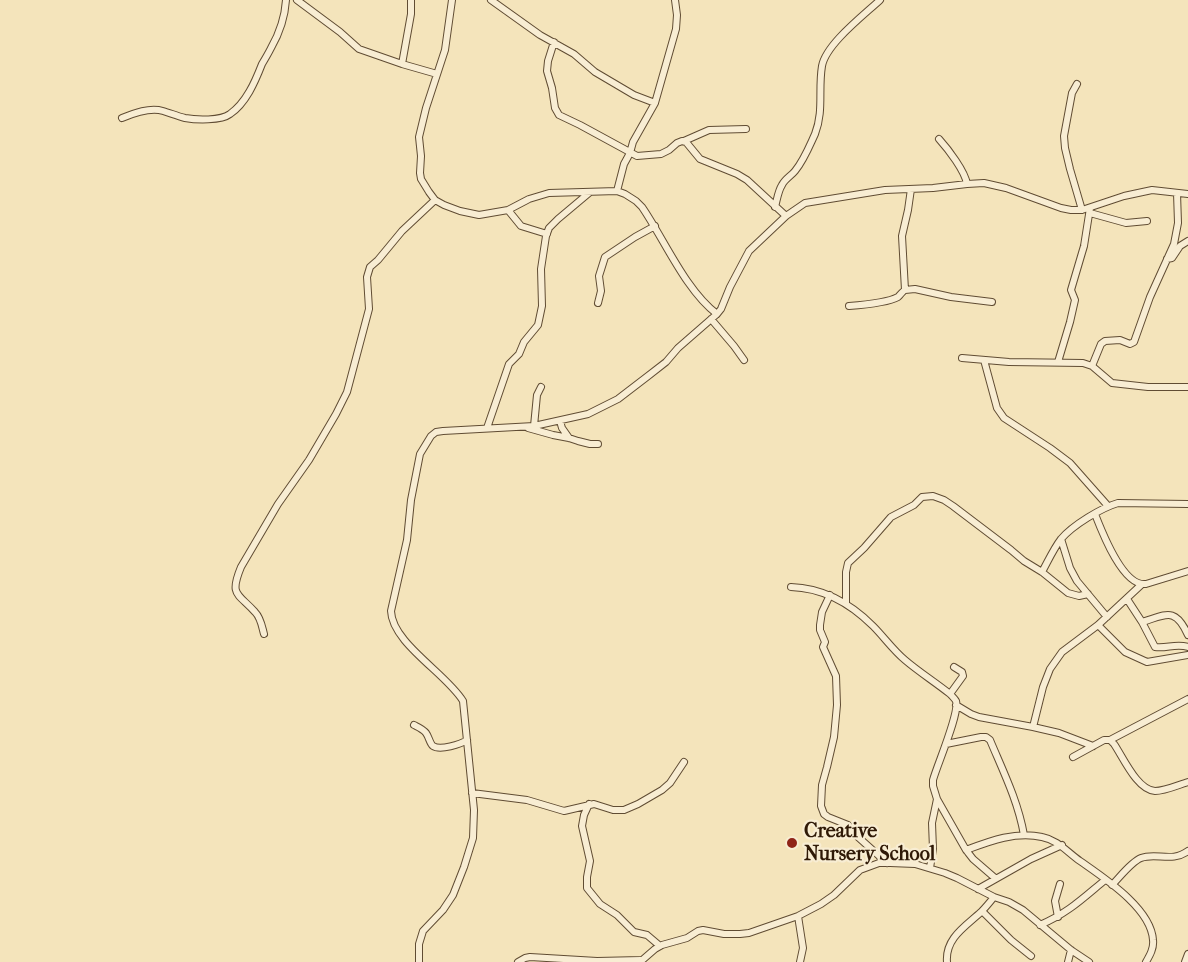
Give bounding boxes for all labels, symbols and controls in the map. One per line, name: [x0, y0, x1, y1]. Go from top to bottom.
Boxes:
place label: Creative Nursery School: [804, 820, 935, 867]
marker: Creative Nursery School: [785, 836, 799, 850]

